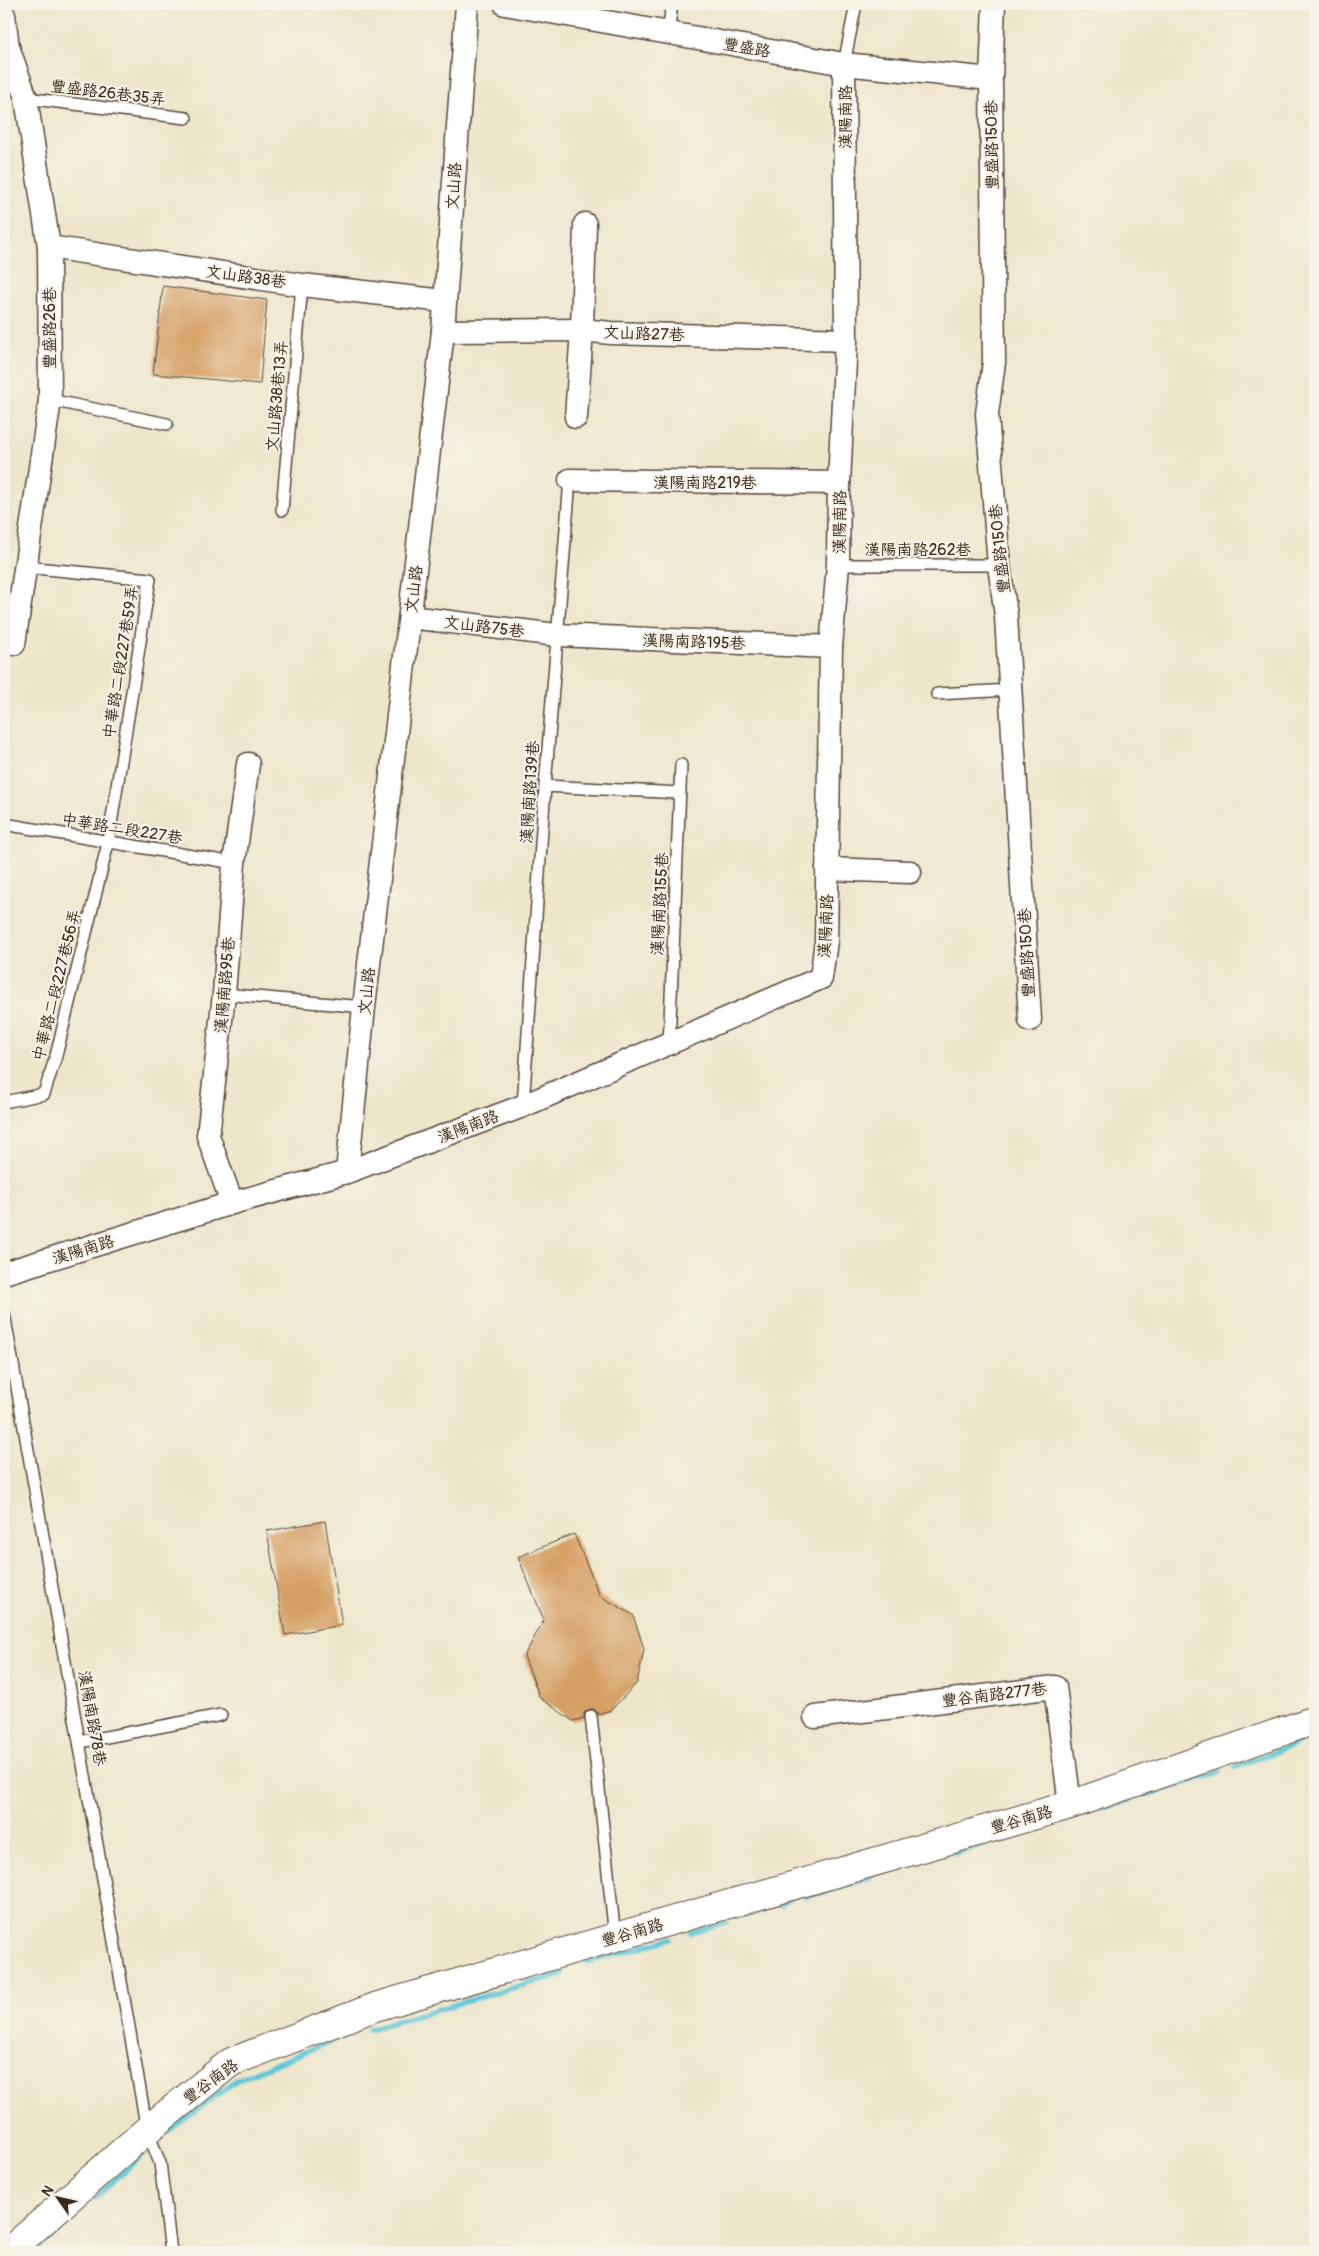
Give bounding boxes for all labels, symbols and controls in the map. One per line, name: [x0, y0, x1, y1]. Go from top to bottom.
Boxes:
street label: 豐盛路: [721, 34, 772, 62]
street label: 豐盛路26巷35弄: [49, 76, 167, 110]
street label: 漢陽南路: [836, 85, 856, 149]
street label: 豐盛路150巷: [981, 100, 1003, 190]
street label: 文山路: [442, 161, 466, 211]
street label: 文山路38巷: [204, 261, 287, 293]
street label: 豐盛路26巷: [40, 287, 60, 369]
street label: 文山路27巷: [603, 323, 685, 345]
street label: 文山路38巷13弄: [262, 339, 292, 453]
street label: 漢陽南路219巷: [653, 473, 757, 493]
street label: 漢陽南路: [829, 490, 851, 554]
street label: 豐盛路150巷: [985, 503, 1015, 595]
street label: 漢陽南路262巷: [864, 540, 972, 560]
street label: 文山路: [401, 564, 427, 614]
street label: 中華路二段227巷59弄: [99, 584, 143, 740]
street label: 文山路75巷: [442, 612, 525, 642]
street label: 漢陽南路195巷: [642, 630, 746, 654]
street label: 漢陽南路139巷: [516, 740, 544, 844]
street label: 中華路二段227巷: [60, 810, 184, 848]
street label: 漢陽南路155巷: [647, 852, 673, 956]
street label: 漢陽南路: [814, 894, 838, 959]
street label: 中華路二段227巷56弄: [28, 907, 86, 1064]
street label: 豐盛路150巷: [1015, 908, 1039, 998]
street label: 漢陽南路95巷: [211, 936, 239, 1034]
street label: 文山路: [355, 966, 379, 1016]
street label: 漢陽南路: [435, 1106, 502, 1148]
street label: 漢陽南路: [50, 1231, 117, 1269]
street label: 漢陽南路78巷: [74, 1669, 110, 1767]
street label: 豐谷南路277巷: [940, 1679, 1048, 1711]
street label: 豐谷南路: [988, 1802, 1055, 1838]
street label: 豐谷南路: [599, 1915, 666, 1951]
street label: 豐谷南路: [179, 2055, 242, 2109]
north arrow: [32, 2174, 82, 2224]
text: N: [38, 2182, 57, 2200]

